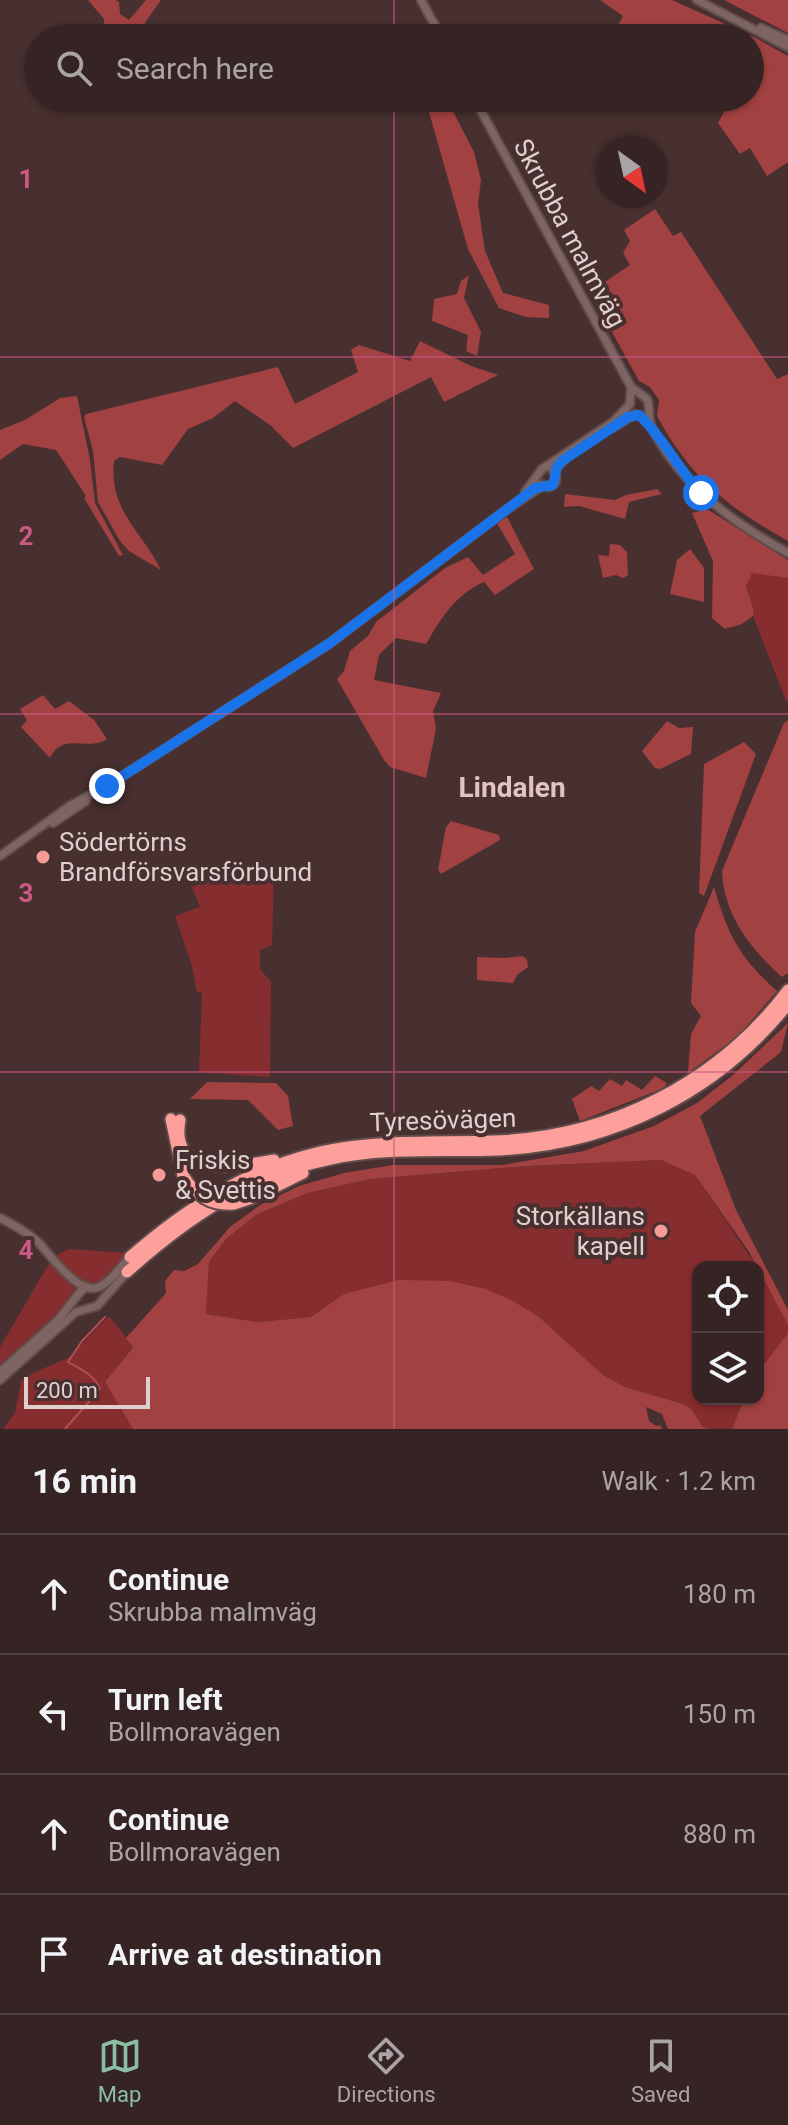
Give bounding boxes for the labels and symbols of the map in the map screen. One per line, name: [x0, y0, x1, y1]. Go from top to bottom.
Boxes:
street label: Skrubba malmväg: [508, 134, 632, 332]
north arrow: [596, 136, 668, 208]
text: 1: [19, 164, 33, 194]
route start: [683, 475, 719, 511]
text: 2: [19, 521, 33, 551]
route end: [89, 768, 125, 804]
district label: Lindalen: [458, 771, 566, 804]
place label: Södertörns Brandförsvarsförbund: [59, 827, 312, 887]
marker: Södertörns Brandförsvarsförbund: [34, 848, 52, 866]
text: 3: [19, 878, 33, 908]
street label: Tyresövägen: [369, 1102, 517, 1138]
place label: Friskis & Svettis: [175, 1145, 276, 1205]
marker: Friskis & Svettis: [150, 1166, 168, 1184]
place label: Storkällans kapell: [516, 1201, 645, 1261]
marker: Storkällans kapell: [652, 1222, 670, 1240]
text: 4: [19, 1235, 34, 1265]
scale bar: [24, 1373, 150, 1409]

